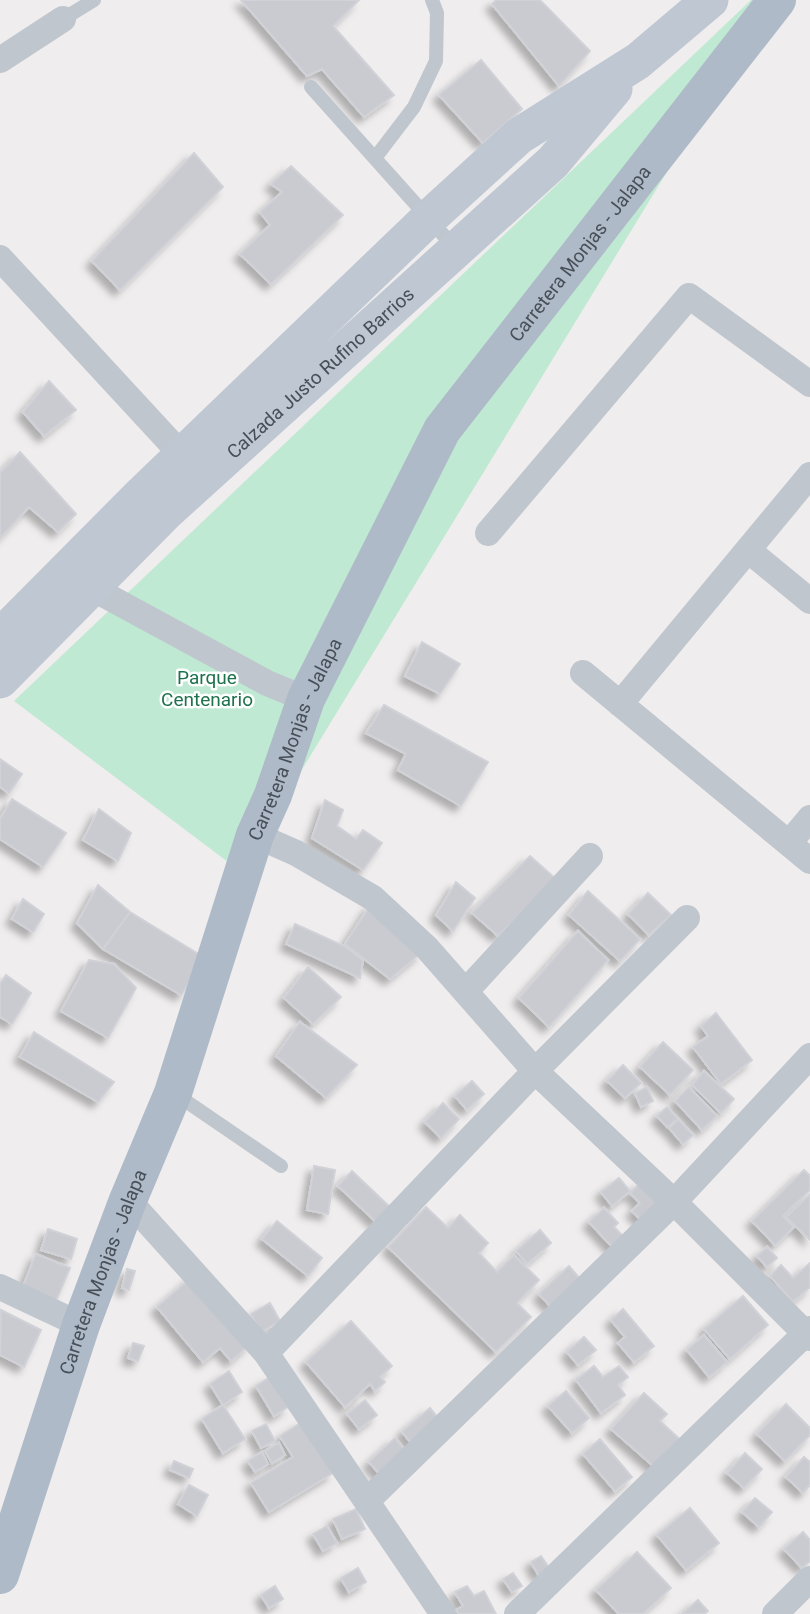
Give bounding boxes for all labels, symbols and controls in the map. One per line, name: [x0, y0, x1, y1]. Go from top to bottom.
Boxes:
street label: Carretera Monjas - Jalapa: [504, 161, 655, 346]
street label: Calzada Justo Rufino Barrios: [222, 282, 419, 463]
street label: Carretera Monjas - Jalapa: [243, 634, 347, 844]
park label: Parque Centenario: [161, 666, 253, 711]
street label: Carretera Monjas - Jalapa: [54, 1166, 151, 1377]

